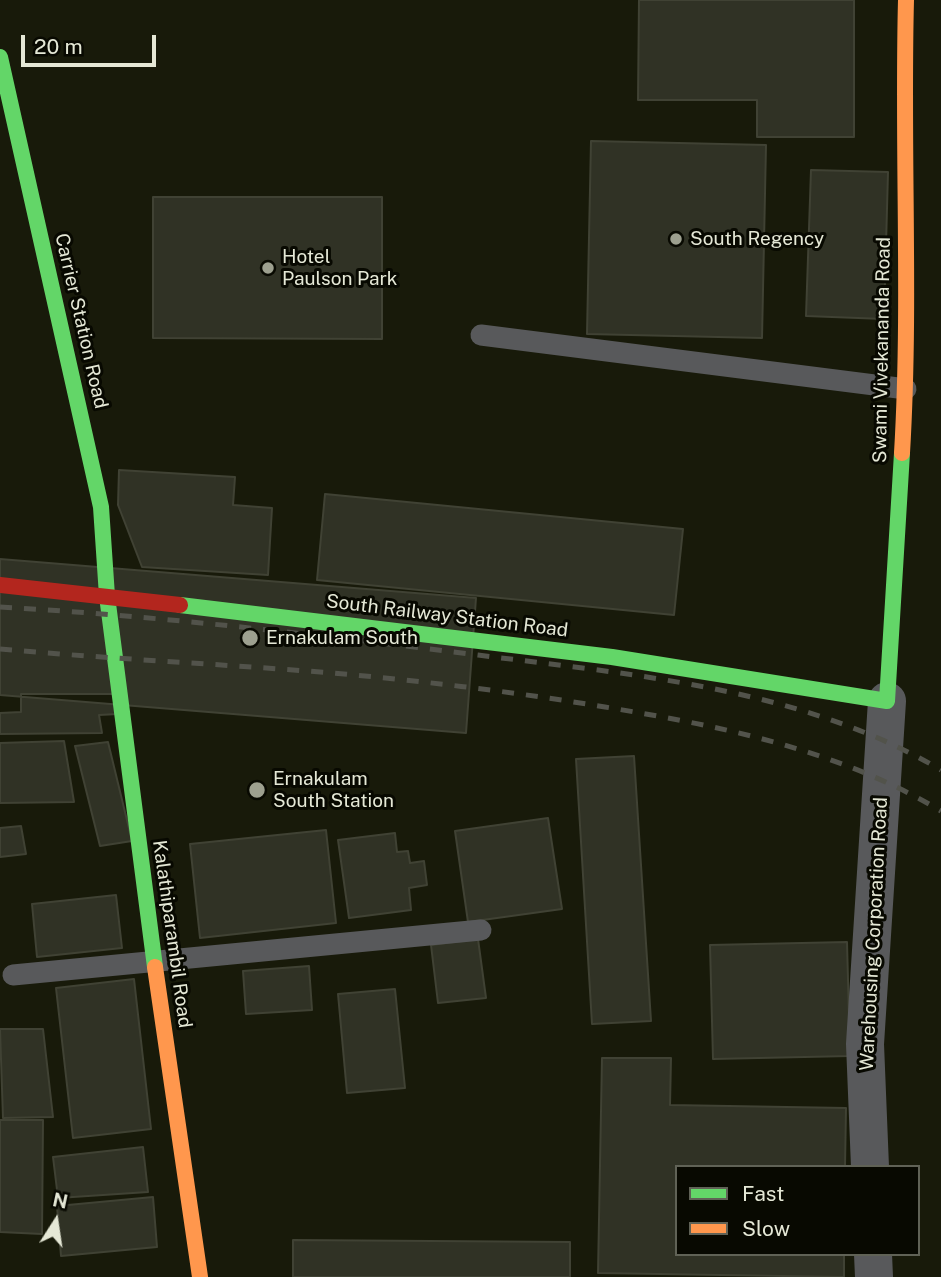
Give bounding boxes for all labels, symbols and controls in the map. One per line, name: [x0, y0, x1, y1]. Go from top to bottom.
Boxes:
scale bar: [24, 21, 159, 65]
text: 20 m: [34, 34, 83, 59]
place label: South Regency: [690, 228, 824, 250]
street label: Carrier Station Road: [50, 231, 112, 411]
marker: South Regency: [668, 231, 684, 247]
street label: Swami Vivekananda Road: [869, 237, 895, 463]
place label: Hotel Paulson Park: [282, 246, 398, 290]
marker: Hotel Paulson Park: [260, 260, 276, 276]
street label: South Railway Station Road: [325, 590, 569, 642]
place label: Ernakulam South: [266, 627, 418, 649]
marker: Ernakulam South: [240, 628, 260, 648]
place label: Ernakulam South Station: [273, 768, 394, 812]
marker: Ernakulam South Station: [247, 780, 267, 800]
street label: Warehousing Corporation Road: [855, 796, 893, 1072]
street label: Kalathiparambil Road: [148, 839, 196, 1029]
legend: [675, 1165, 920, 1256]
text: Fast: [742, 1181, 784, 1206]
north arrow: [21, 1186, 91, 1256]
text: N: [51, 1188, 70, 1213]
text: Slow: [742, 1216, 790, 1241]

